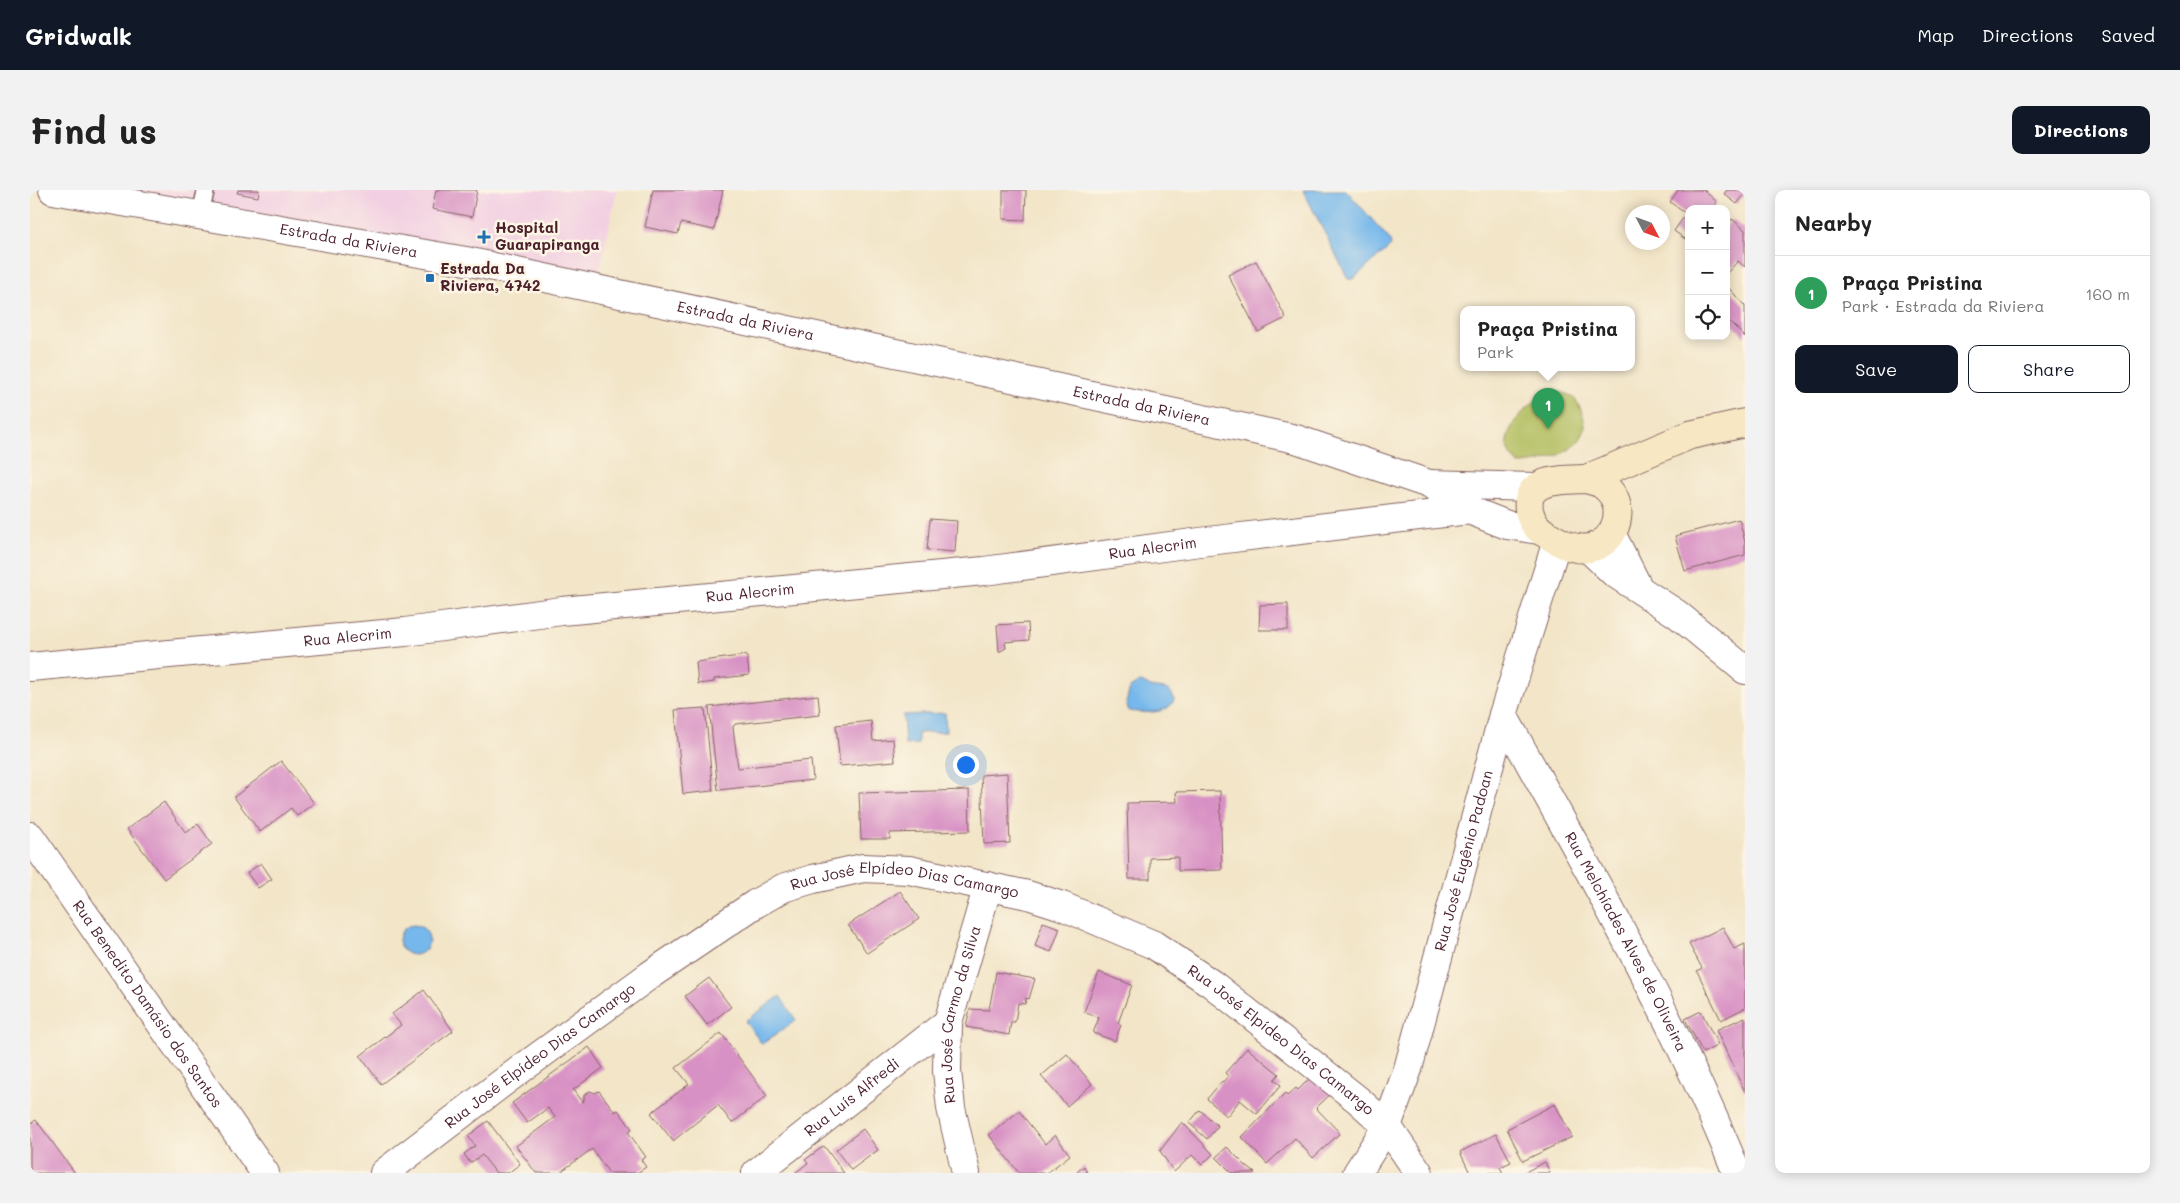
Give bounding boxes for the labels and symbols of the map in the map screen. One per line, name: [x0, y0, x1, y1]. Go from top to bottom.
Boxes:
north arrow: [1625, 205, 1670, 250]
place label: Hospital Guarapiranga: [495, 217, 600, 254]
street label: Estrada da Riviera: [278, 218, 419, 262]
marker: Hospital Guarapiranga: [477, 230, 491, 244]
place label: Estrada Da Riviera, 4742: [440, 258, 540, 295]
marker: Estrada Da Riviera, 4742: [424, 272, 436, 284]
street label: Estrada da Riviera: [675, 296, 816, 344]
street label: Estrada da Riviera: [1071, 380, 1212, 429]
pin: 1: [1532, 388, 1564, 429]
street label: Rua Alecrim: [1107, 532, 1198, 563]
street label: Rua Alecrim: [705, 578, 795, 606]
street label: Rua Alecrim: [303, 622, 392, 650]
your location: [953, 752, 979, 778]
street label: Rua José Eugênio Padoan: [1429, 768, 1497, 953]
street label: Rua Melchíades Alves de Oliveira: [1561, 828, 1692, 1055]
street label: Rua José Elpídeo Dias Camargo: [788, 857, 1021, 902]
street label: Rua Benedito Damásio dos Santos: [69, 896, 227, 1111]
street label: Rua José Carmo da Silva: [936, 923, 985, 1105]
street label: Rua José Elpídeo Dias Camargo: [1184, 960, 1379, 1119]
street label: Rua José Elpídeo Dias Camargo: [440, 978, 639, 1132]
street label: Rua Luís Alfredi: [800, 1053, 903, 1140]

